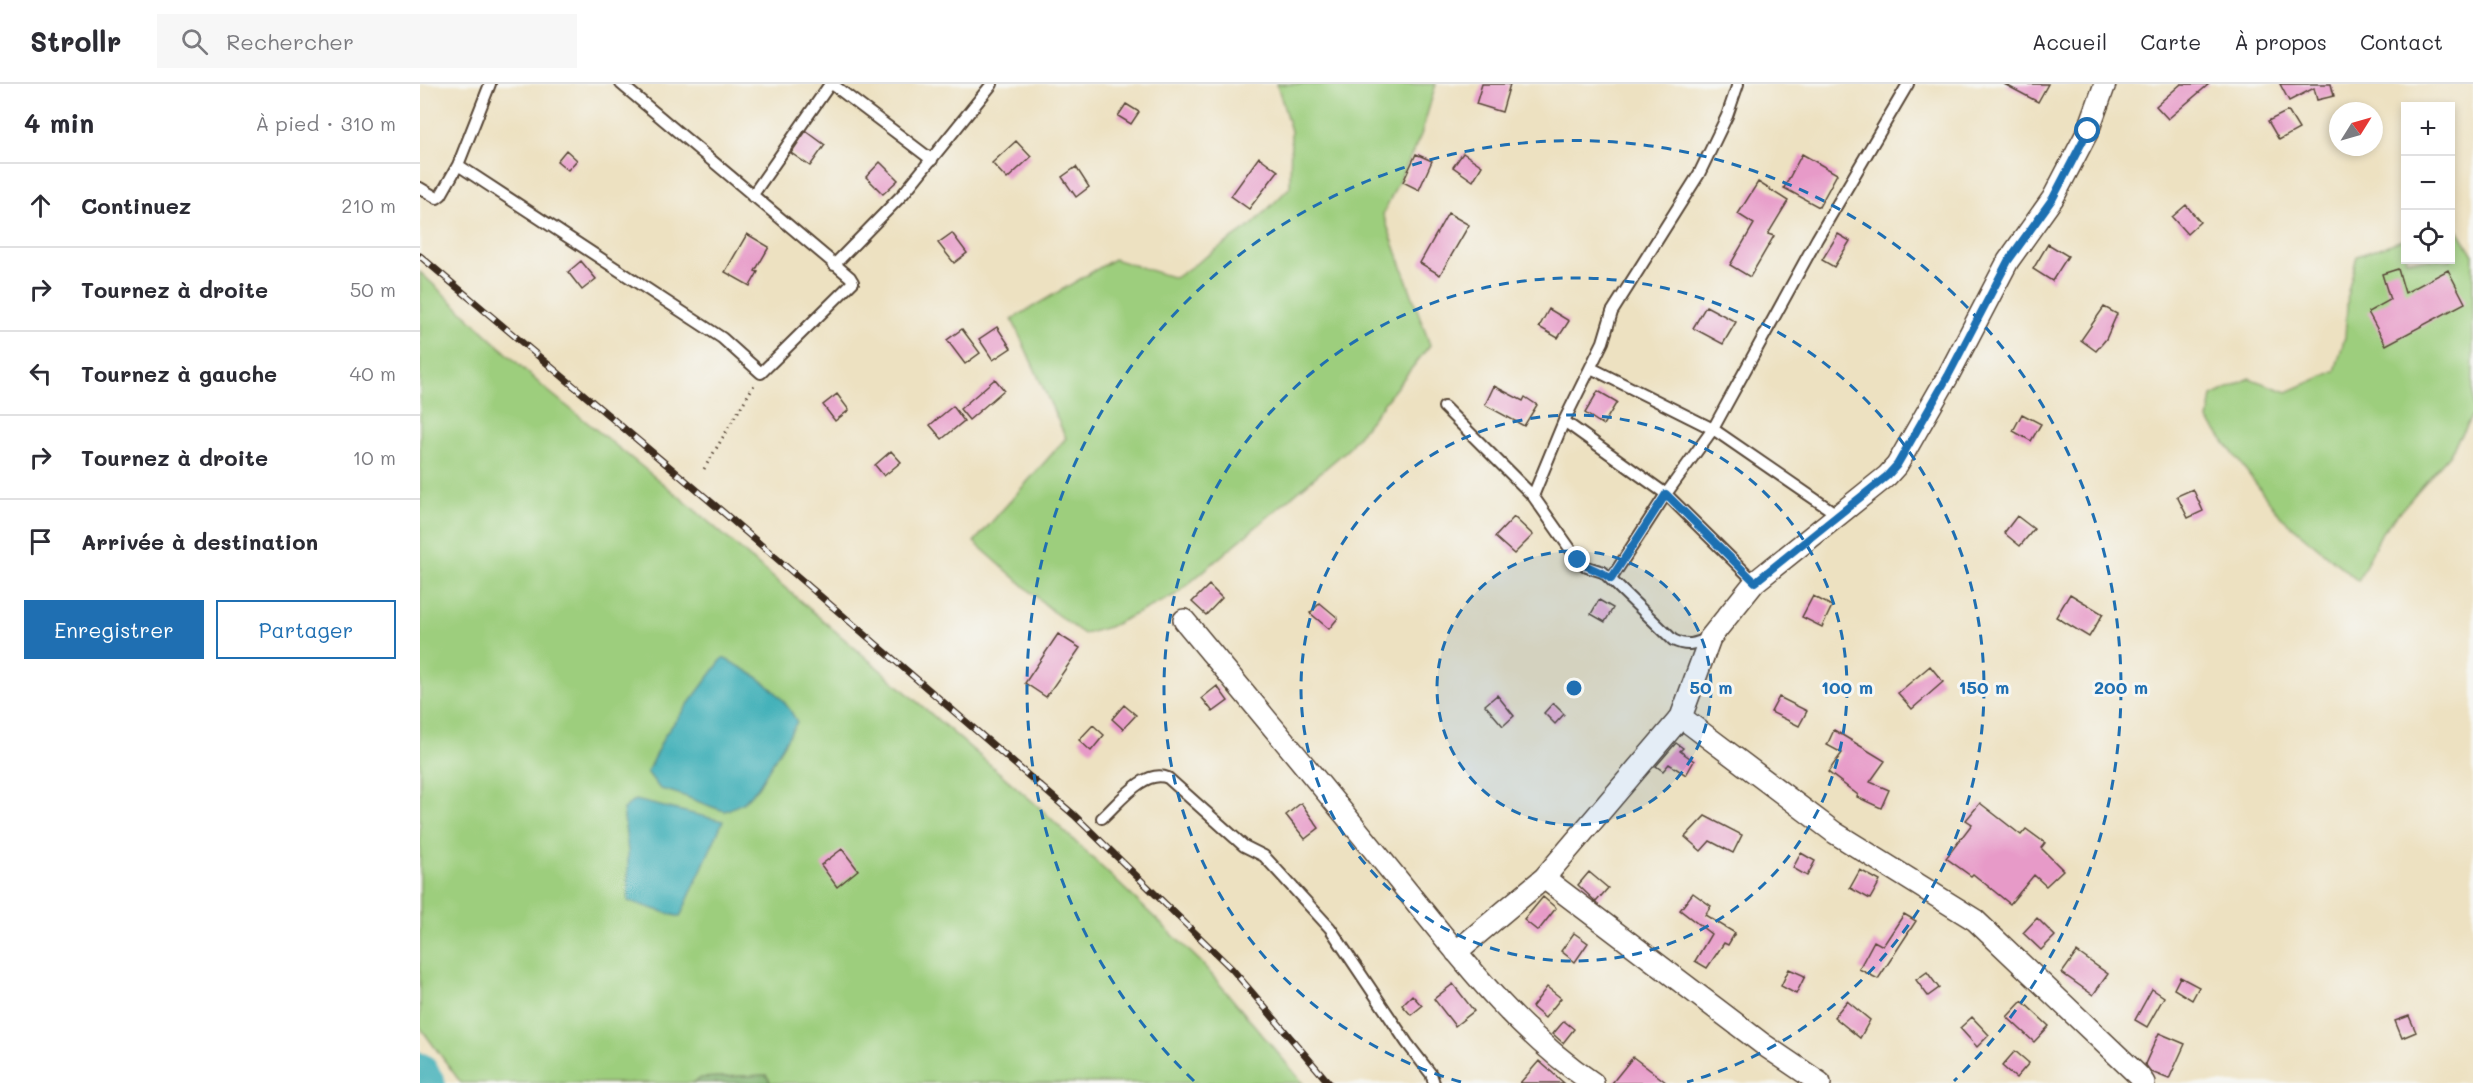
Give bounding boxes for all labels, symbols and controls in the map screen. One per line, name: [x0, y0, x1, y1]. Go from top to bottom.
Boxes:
search box: [157, 14, 577, 68]
text: Strollr: [30, 23, 121, 59]
icon: search: [178, 25, 211, 58]
text: Rechercher: [226, 27, 354, 56]
text: Accueil: [2032, 28, 2107, 55]
text: Carte: [2140, 28, 2201, 55]
text: À propos: [2234, 28, 2327, 55]
text: Contact: [2360, 28, 2443, 55]
north arrow: [2329, 102, 2383, 156]
map controls: [2401, 102, 2455, 264]
button: +: [2401, 102, 2455, 156]
text: 4 min: [24, 106, 94, 140]
text: À pied · 310 m: [255, 110, 396, 136]
route start: [2074, 117, 2100, 143]
button: −: [2401, 156, 2455, 210]
icon: ahead: [24, 189, 57, 222]
text: Continuez: [81, 191, 191, 220]
text: 210 m: [341, 192, 396, 218]
button: locate: [2401, 210, 2455, 264]
icon: right: [24, 273, 57, 306]
text: Tournez à droite: [81, 275, 268, 304]
text: 50 m: [350, 276, 396, 302]
icon: left: [24, 357, 57, 390]
text: Tournez à gauche: [81, 359, 277, 388]
text: 40 m: [350, 360, 396, 386]
icon: right: [24, 441, 57, 474]
text: Tournez à droite: [81, 443, 268, 472]
text: 10 m: [352, 444, 396, 470]
icon: arrive: [24, 525, 57, 558]
text: Arrivée à destination: [81, 527, 318, 556]
route end: [1564, 546, 1590, 572]
button: Enregistrer: [24, 600, 204, 659]
button: Partager: [216, 600, 396, 659]
text: 50 m: [1690, 675, 1732, 699]
text: 100 m: [1821, 675, 1873, 699]
text: 150 m: [1959, 675, 2009, 699]
text: 200 m: [2094, 675, 2148, 699]
centre of rings: [1564, 678, 1584, 698]

